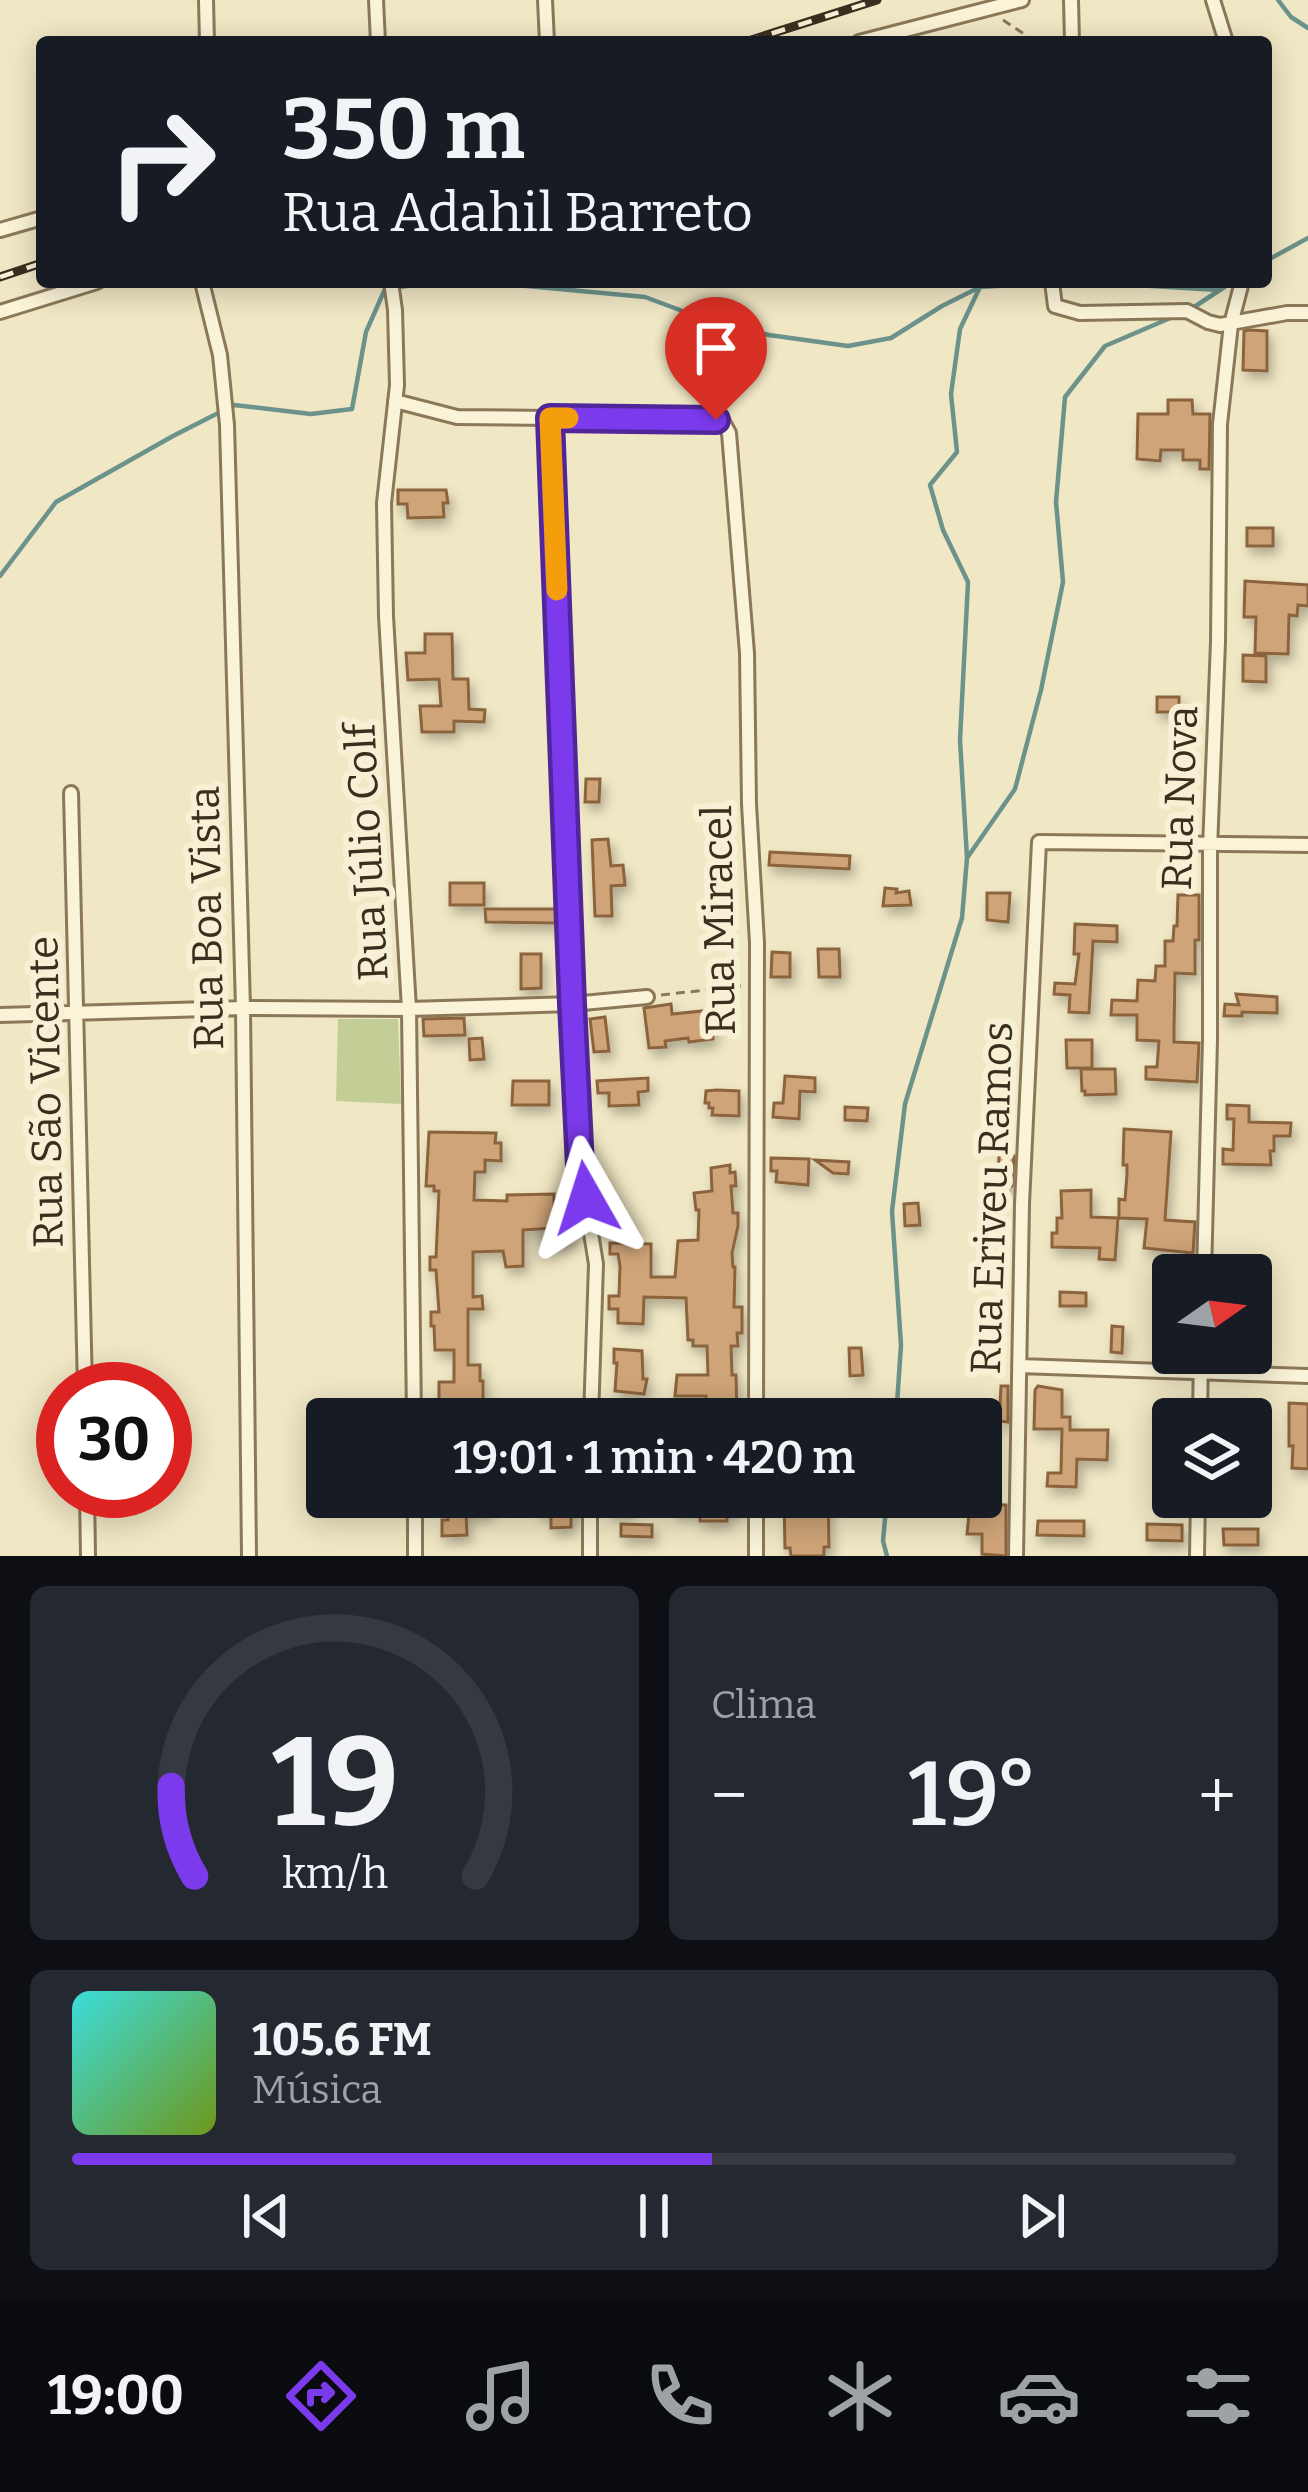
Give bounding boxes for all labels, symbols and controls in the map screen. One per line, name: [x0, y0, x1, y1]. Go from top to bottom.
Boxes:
text: 350 m: [282, 79, 525, 180]
icon: right: [84, 84, 240, 240]
text: Rua Adahil Barreto: [282, 181, 753, 245]
pin: [665, 297, 767, 420]
icon: arrive: [683, 315, 749, 381]
street label: Rua Nova: [1152, 705, 1208, 891]
street label: Rua Júlio Colf: [335, 720, 399, 982]
street label: Rua Boa Vista: [180, 786, 234, 1050]
street label: Rua Miracel: [692, 804, 746, 1036]
street label: Rua São Vicente: [18, 936, 74, 1248]
street label: Rua Eriveu Ramos: [961, 1021, 1023, 1375]
position arrow: [523, 1135, 649, 1261]
north arrow: [1152, 1254, 1272, 1374]
map controls: [1152, 1254, 1272, 1518]
speed limit sign: 30: [36, 1362, 192, 1518]
button: layers: [1152, 1398, 1272, 1518]
text: 19:01 · 1 min · 420 m: [453, 1431, 855, 1485]
text: Clima: [711, 1682, 816, 1728]
text: 19: [271, 1708, 398, 1858]
text: 19°: [908, 1741, 1038, 1849]
text: −: [711, 1756, 747, 1835]
text: +: [1198, 1756, 1236, 1835]
text: km/h: [281, 1848, 388, 1899]
text: 105.6 FM: [252, 2013, 432, 2067]
text: Música: [252, 2067, 382, 2113]
icon: previous: [233, 2183, 299, 2249]
icon: pause: [621, 2183, 687, 2249]
icon: next: [1009, 2183, 1075, 2249]
icon: directions: [279, 2354, 363, 2438]
icon: music: [459, 2354, 543, 2438]
icon: phone: [638, 2354, 722, 2438]
icon: climate: [818, 2354, 902, 2438]
icon: car: [997, 2354, 1081, 2438]
icon: filters: [1176, 2354, 1260, 2438]
text: 19:00: [48, 2364, 184, 2428]

